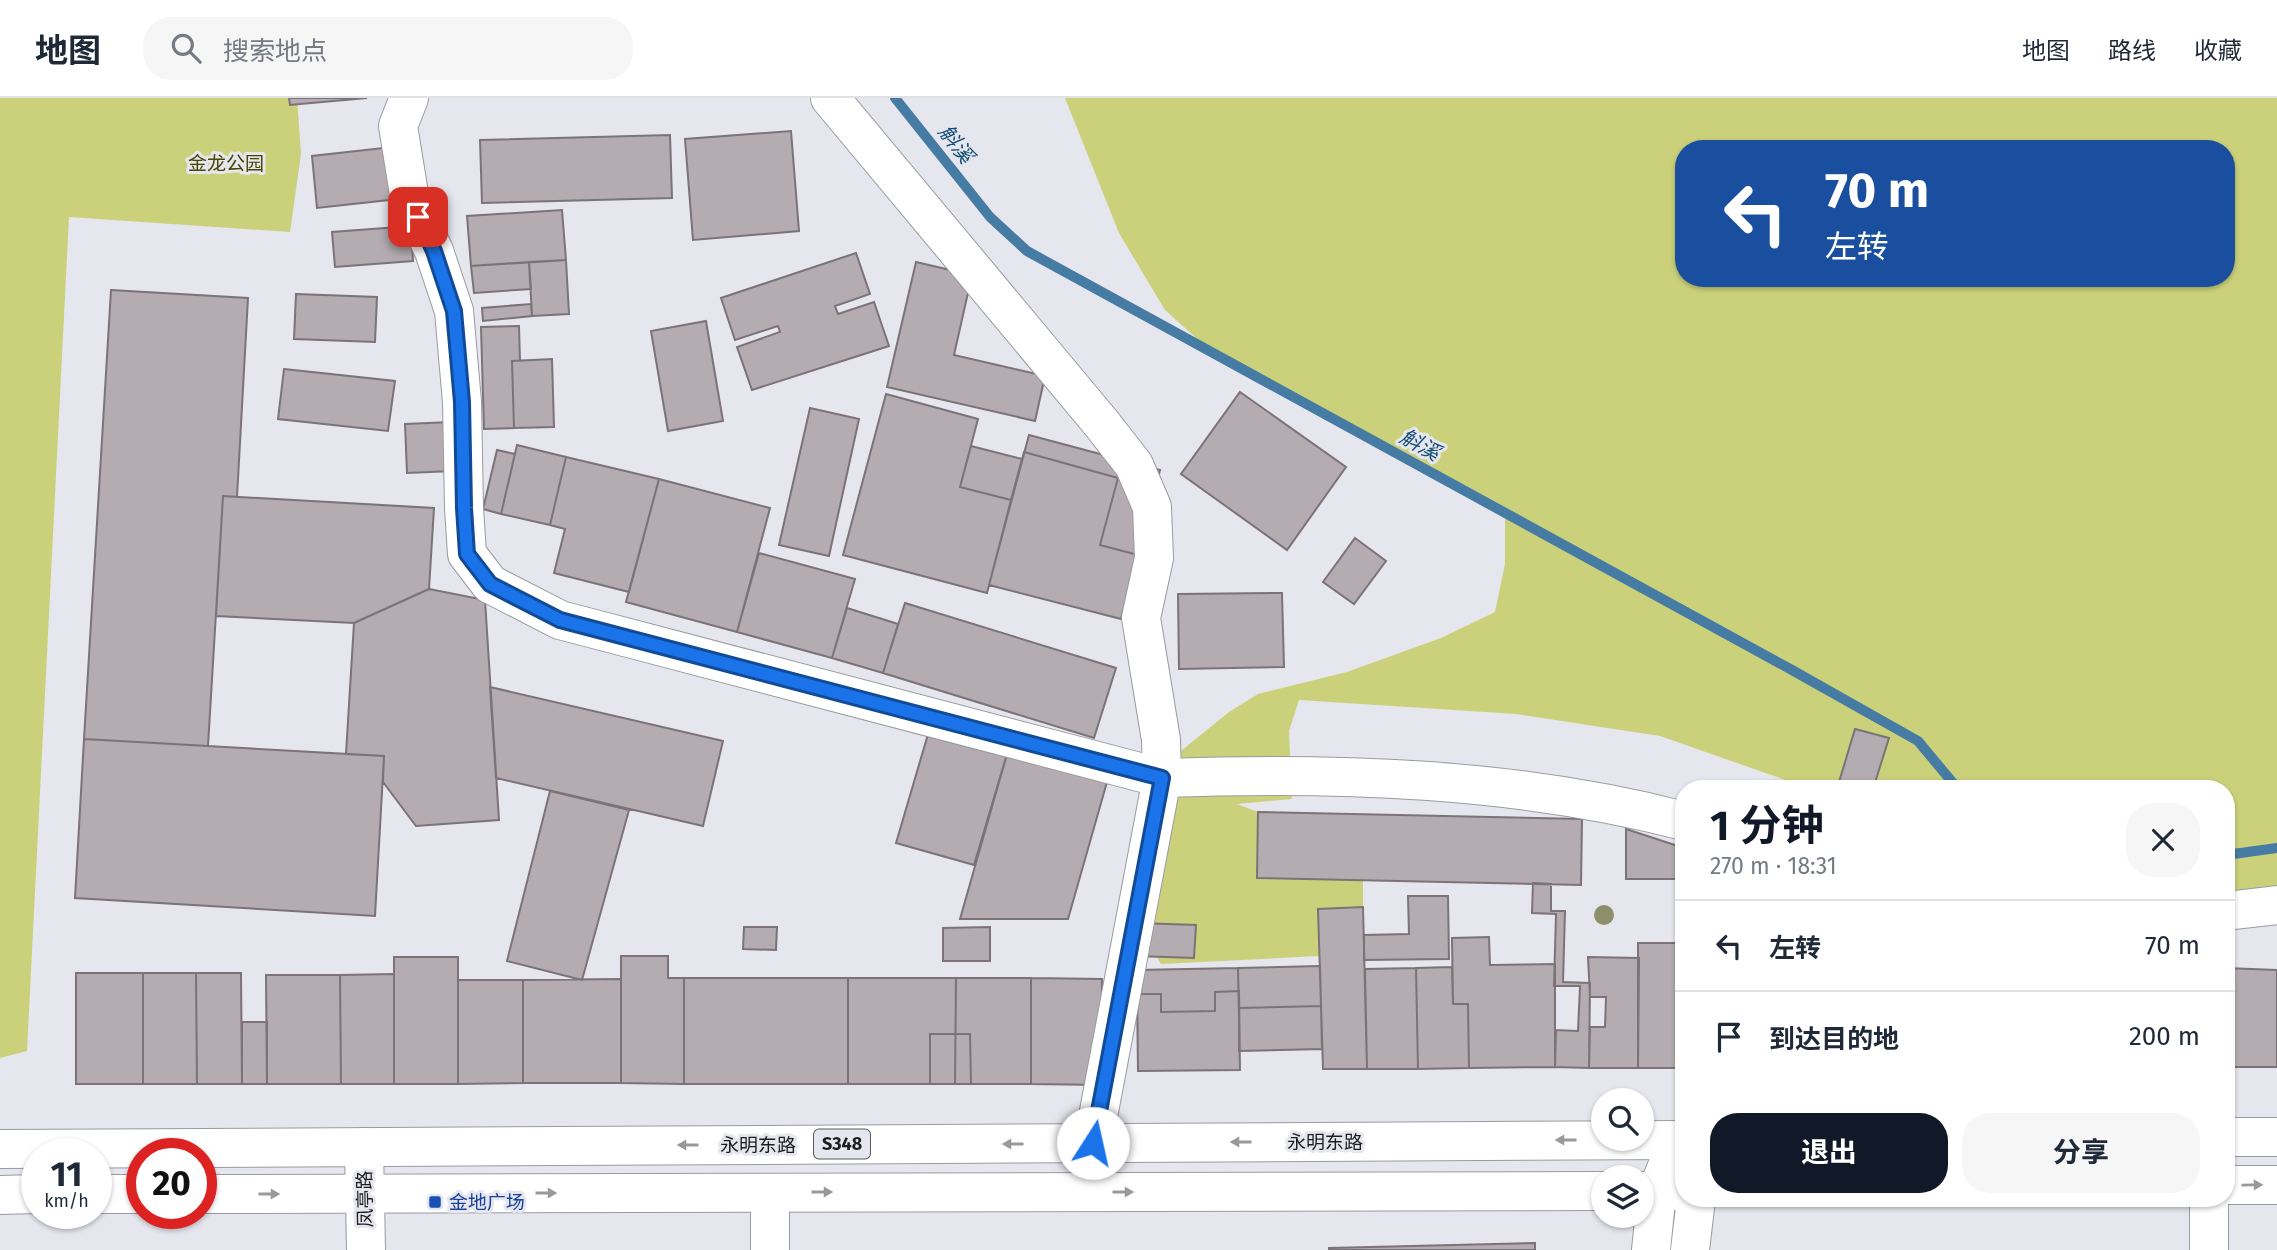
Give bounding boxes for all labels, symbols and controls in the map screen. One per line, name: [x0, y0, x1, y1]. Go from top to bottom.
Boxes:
search box: [143, 17, 633, 80]
icon: search: [167, 29, 205, 67]
text: 地图: [35, 31, 101, 71]
text: 搜索地点: [223, 36, 327, 67]
text: 地图: [2022, 37, 2070, 65]
text: 路线: [2108, 37, 2156, 65]
text: 收藏: [2194, 37, 2242, 65]
water label: 斛溪: [933, 119, 980, 170]
park label: 金龙公园: [188, 152, 264, 175]
text: 70 m: [1825, 161, 1929, 220]
icon: left: [1710, 168, 1801, 259]
pin: [388, 187, 448, 247]
icon: arrive: [399, 198, 437, 236]
text: 左转: [1825, 228, 1889, 266]
water label: 斛溪: [1395, 423, 1446, 468]
text: 1 分钟: [1710, 801, 1823, 851]
button: close: [2126, 803, 2200, 877]
text: 270 m · 18:31: [1710, 852, 1837, 880]
icon: left: [1710, 927, 1748, 965]
text: 70 m: [2145, 930, 2200, 961]
text: 左转: [1769, 933, 1821, 964]
icon: arrive: [1710, 1018, 1748, 1056]
text: 200 m: [2129, 1021, 2200, 1052]
text: 到达目的地: [1769, 1024, 1899, 1055]
map controls: [1591, 1088, 1654, 1228]
button: search: [1591, 1088, 1654, 1151]
position arrow: [1056, 1106, 1130, 1180]
button: 退出: [1710, 1113, 1948, 1193]
button: 分享: [1962, 1113, 2200, 1193]
road number: S348: [814, 1129, 870, 1158]
street label: 永明东路: [1287, 1131, 1363, 1154]
street label: 永明东路: [720, 1134, 796, 1157]
one-way arrow: [1555, 1135, 1577, 1146]
one-way arrow: [1230, 1136, 1252, 1148]
speed limit sign: 20: [126, 1138, 217, 1229]
one-way arrow: [1002, 1138, 1024, 1149]
one-way arrow: [677, 1139, 699, 1151]
text: 11: [51, 1153, 82, 1195]
button: layers: [1591, 1165, 1654, 1228]
street label: 凤亭路: [353, 1170, 377, 1228]
one-way arrow: [2241, 1179, 2263, 1191]
one-way arrow: [812, 1186, 834, 1198]
one-way arrow: [1113, 1186, 1135, 1198]
one-way arrow: [535, 1187, 557, 1199]
one-way arrow: [259, 1188, 281, 1200]
text: km/h: [44, 1190, 89, 1212]
place label: 金地广场: [449, 1191, 525, 1214]
marker: 金地广场: [427, 1194, 443, 1210]

